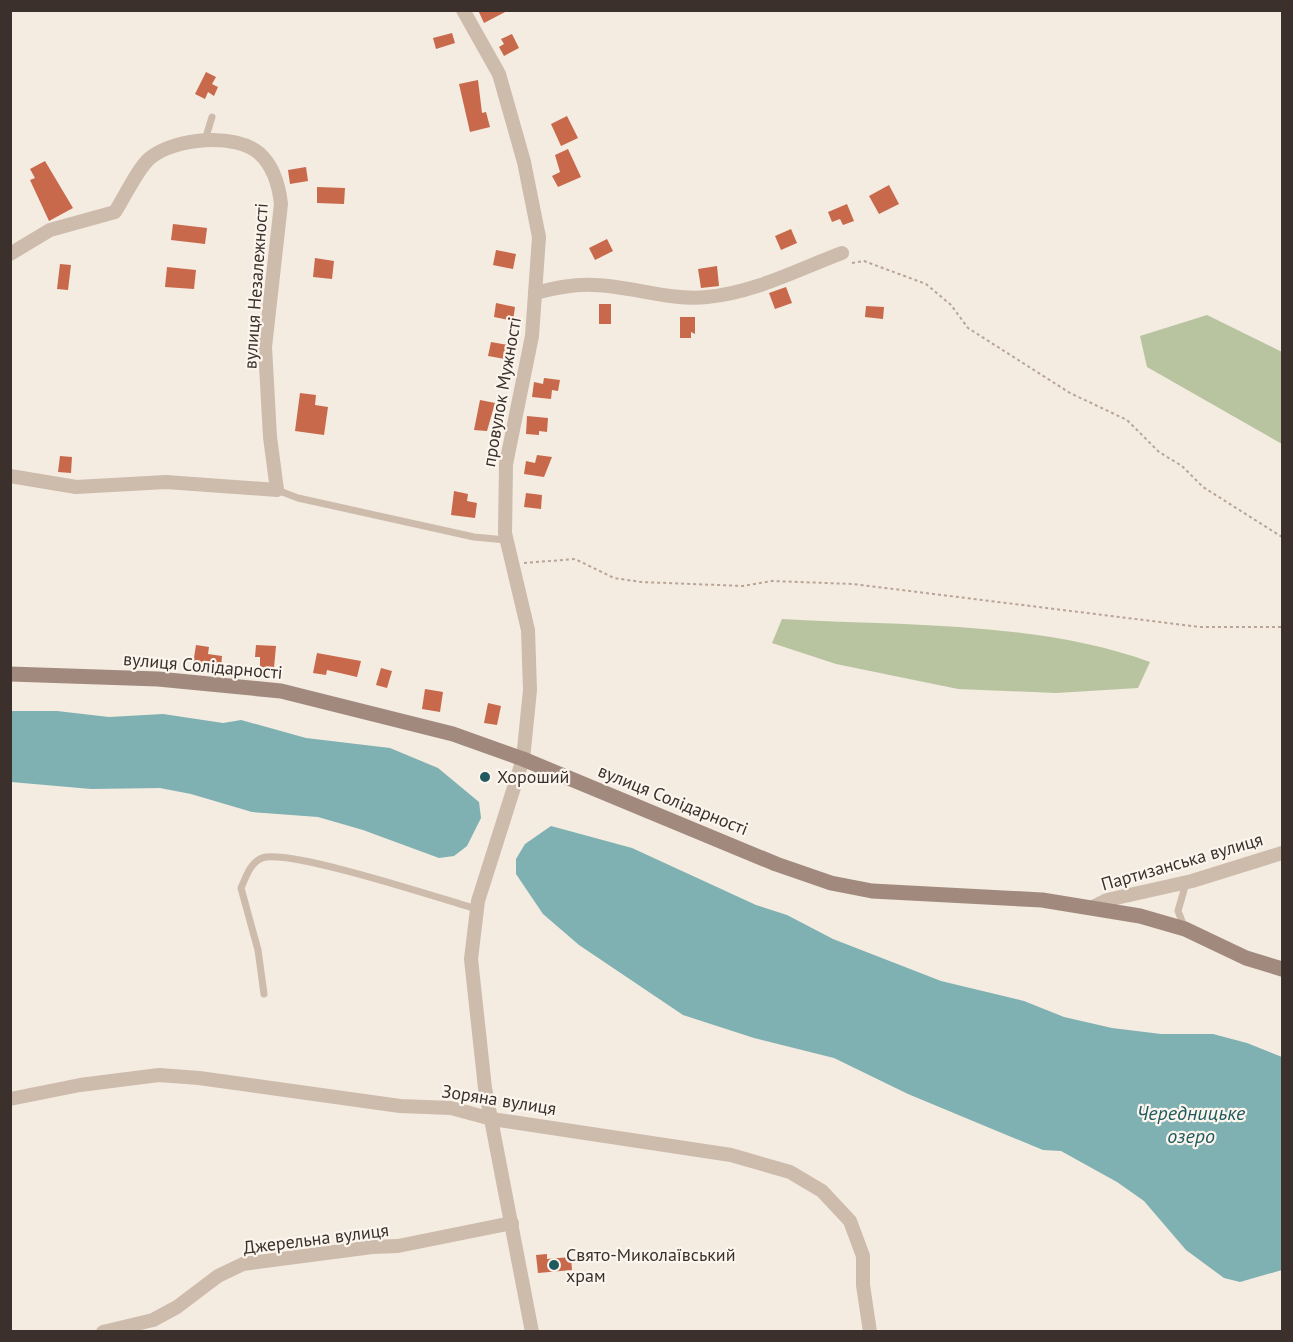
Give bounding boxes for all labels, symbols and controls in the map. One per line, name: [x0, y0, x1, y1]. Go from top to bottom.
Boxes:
street label: вулиця Незалежності: [238, 202, 273, 370]
street label: провулок Мужності: [477, 315, 526, 469]
street label: вулиця Солідарності: [122, 647, 284, 684]
street label: вулиця Солідарності: [595, 759, 752, 840]
place label: Хороший: [497, 765, 569, 788]
marker: Хороший: [478, 770, 492, 784]
street label: Партизанська вулиця: [1098, 827, 1265, 896]
street label: Зоряна вулиця: [440, 1079, 558, 1120]
water label: Чередницьке озеро: [1137, 1100, 1246, 1149]
street label: Джерельна вулиця: [242, 1218, 390, 1259]
place label: Свято-Миколаївський храм: [566, 1243, 736, 1287]
marker: Свято-Миколаївський храм: [547, 1258, 561, 1272]

